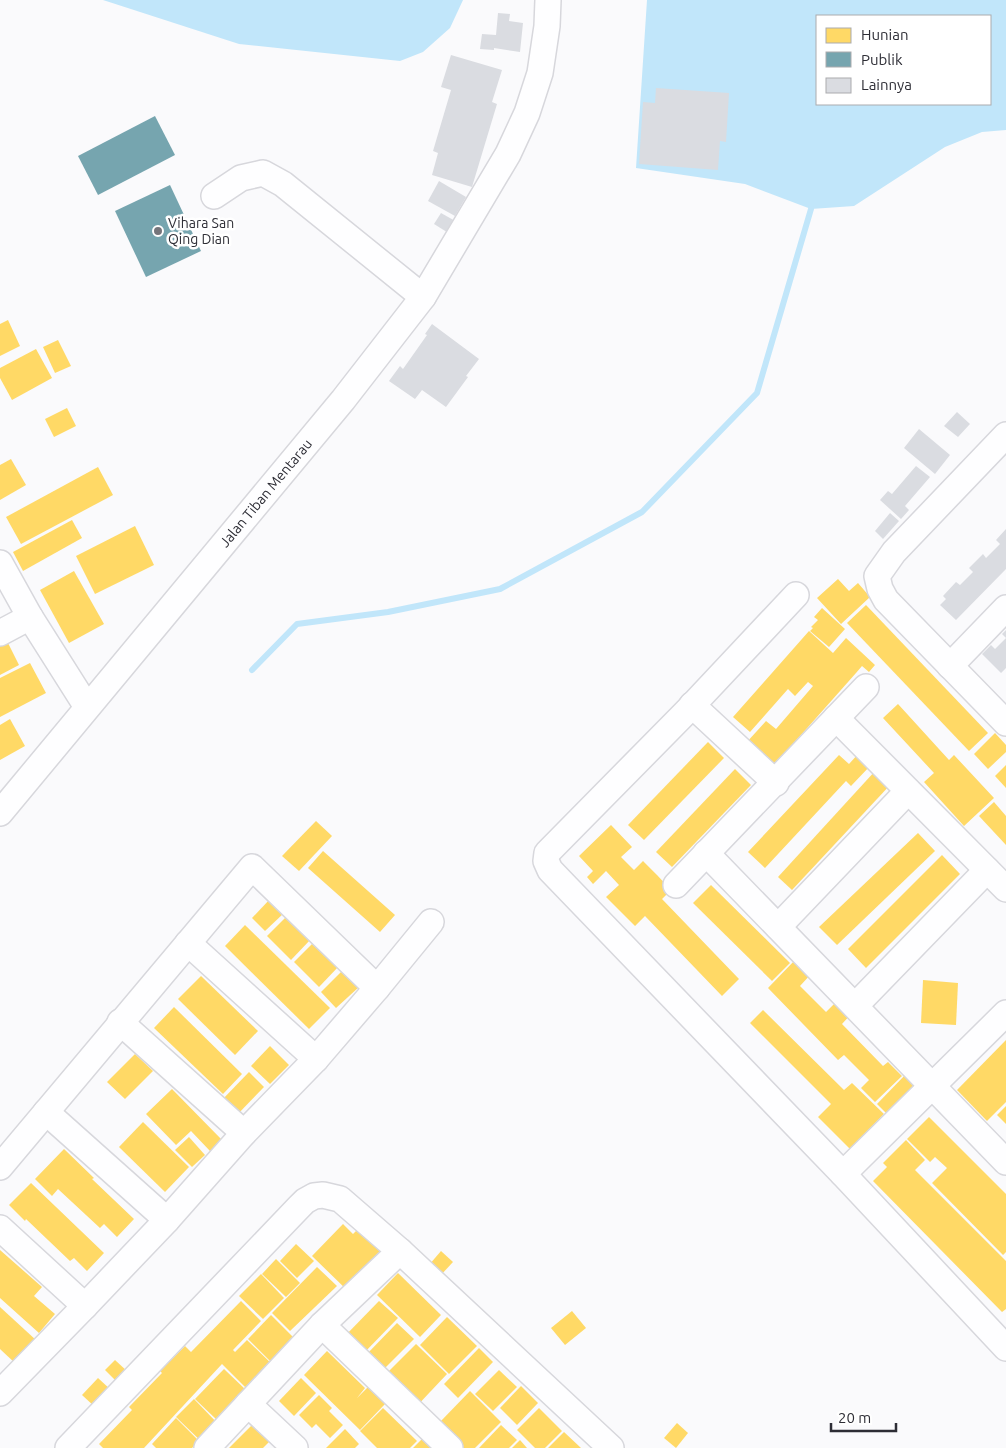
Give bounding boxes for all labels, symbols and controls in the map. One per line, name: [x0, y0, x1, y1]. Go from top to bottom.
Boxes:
legend: [816, 15, 991, 105]
text: Hunian: [861, 26, 909, 43]
text: Publik: [861, 51, 903, 68]
text: Lainnya: [861, 76, 912, 93]
place label: Vihara San Qing Dian: [168, 215, 234, 247]
marker: Vihara San Qing Dian: [152, 225, 164, 237]
street label: Jalan Tiban Mentarau: [216, 436, 315, 550]
scale bar: [831, 1400, 896, 1432]
text: 20 m: [838, 1409, 871, 1426]

